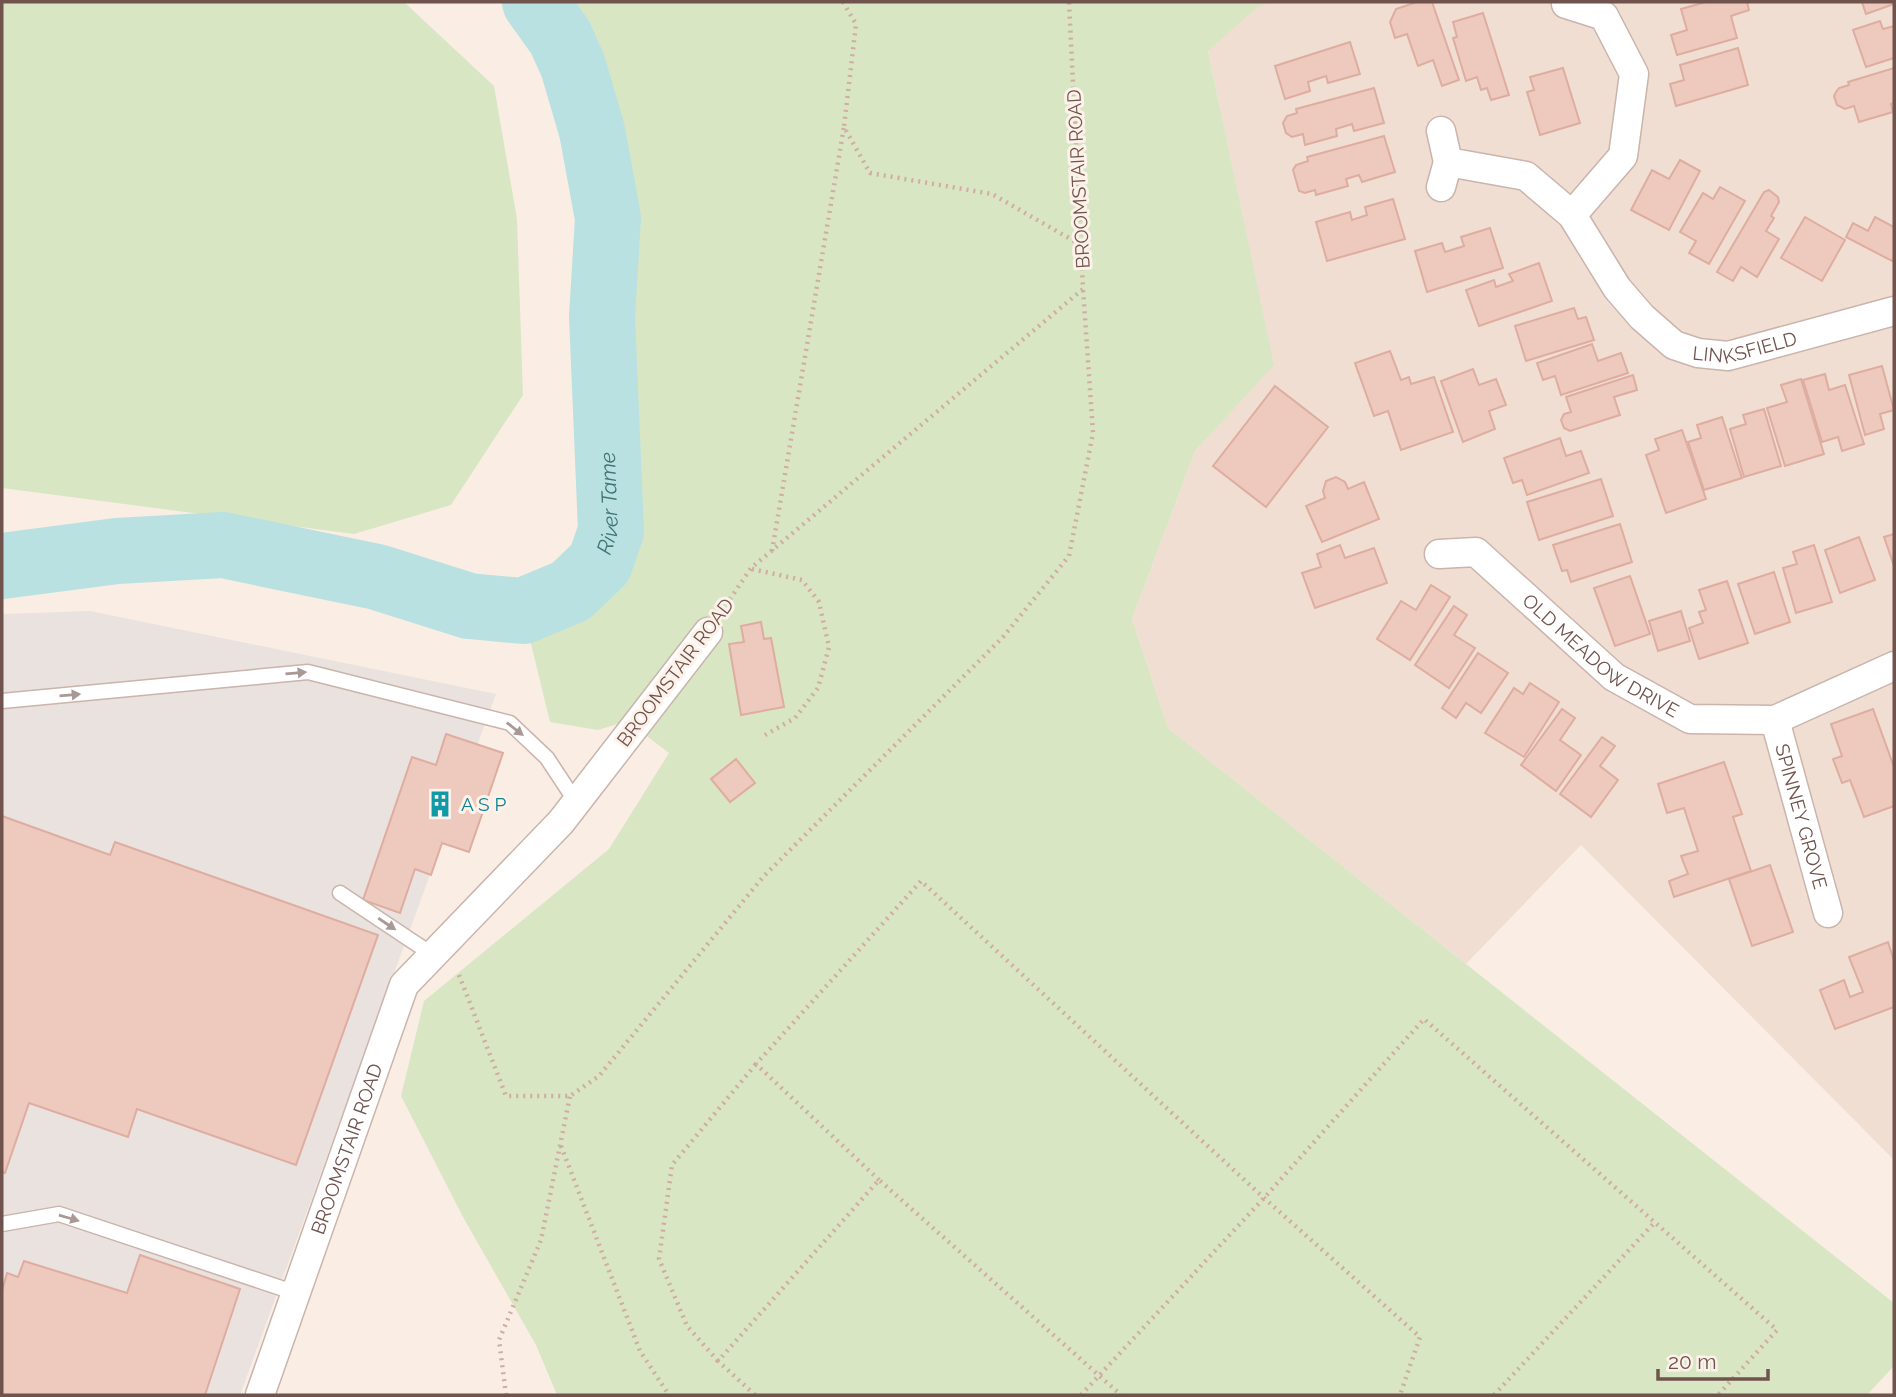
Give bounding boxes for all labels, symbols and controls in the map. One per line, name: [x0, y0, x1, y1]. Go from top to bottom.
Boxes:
street label: BROOMSTAIR ROAD: [1062, 89, 1094, 269]
street label: LINKSFIELD: [1692, 327, 1799, 368]
water label: River Tame: [591, 451, 624, 557]
street label: OLD MEADOW DRIVE: [1518, 589, 1683, 722]
street label: BROOMSTAIR ROAD: [612, 594, 738, 750]
one-way arrow: [285, 667, 307, 678]
one-way arrow: [59, 689, 81, 700]
one-way arrow: [505, 721, 523, 736]
street label: SPINNEY GROVE: [1771, 741, 1832, 892]
building icon: A S P: [425, 789, 455, 819]
place label: A S P: [461, 793, 506, 815]
one-way arrow: [378, 917, 396, 931]
street label: BROOMSTAIR ROAD: [306, 1060, 387, 1237]
one-way arrow: [58, 1213, 79, 1223]
scale bar: [1658, 1338, 1768, 1382]
text: 20 m: [1668, 1349, 1716, 1374]

